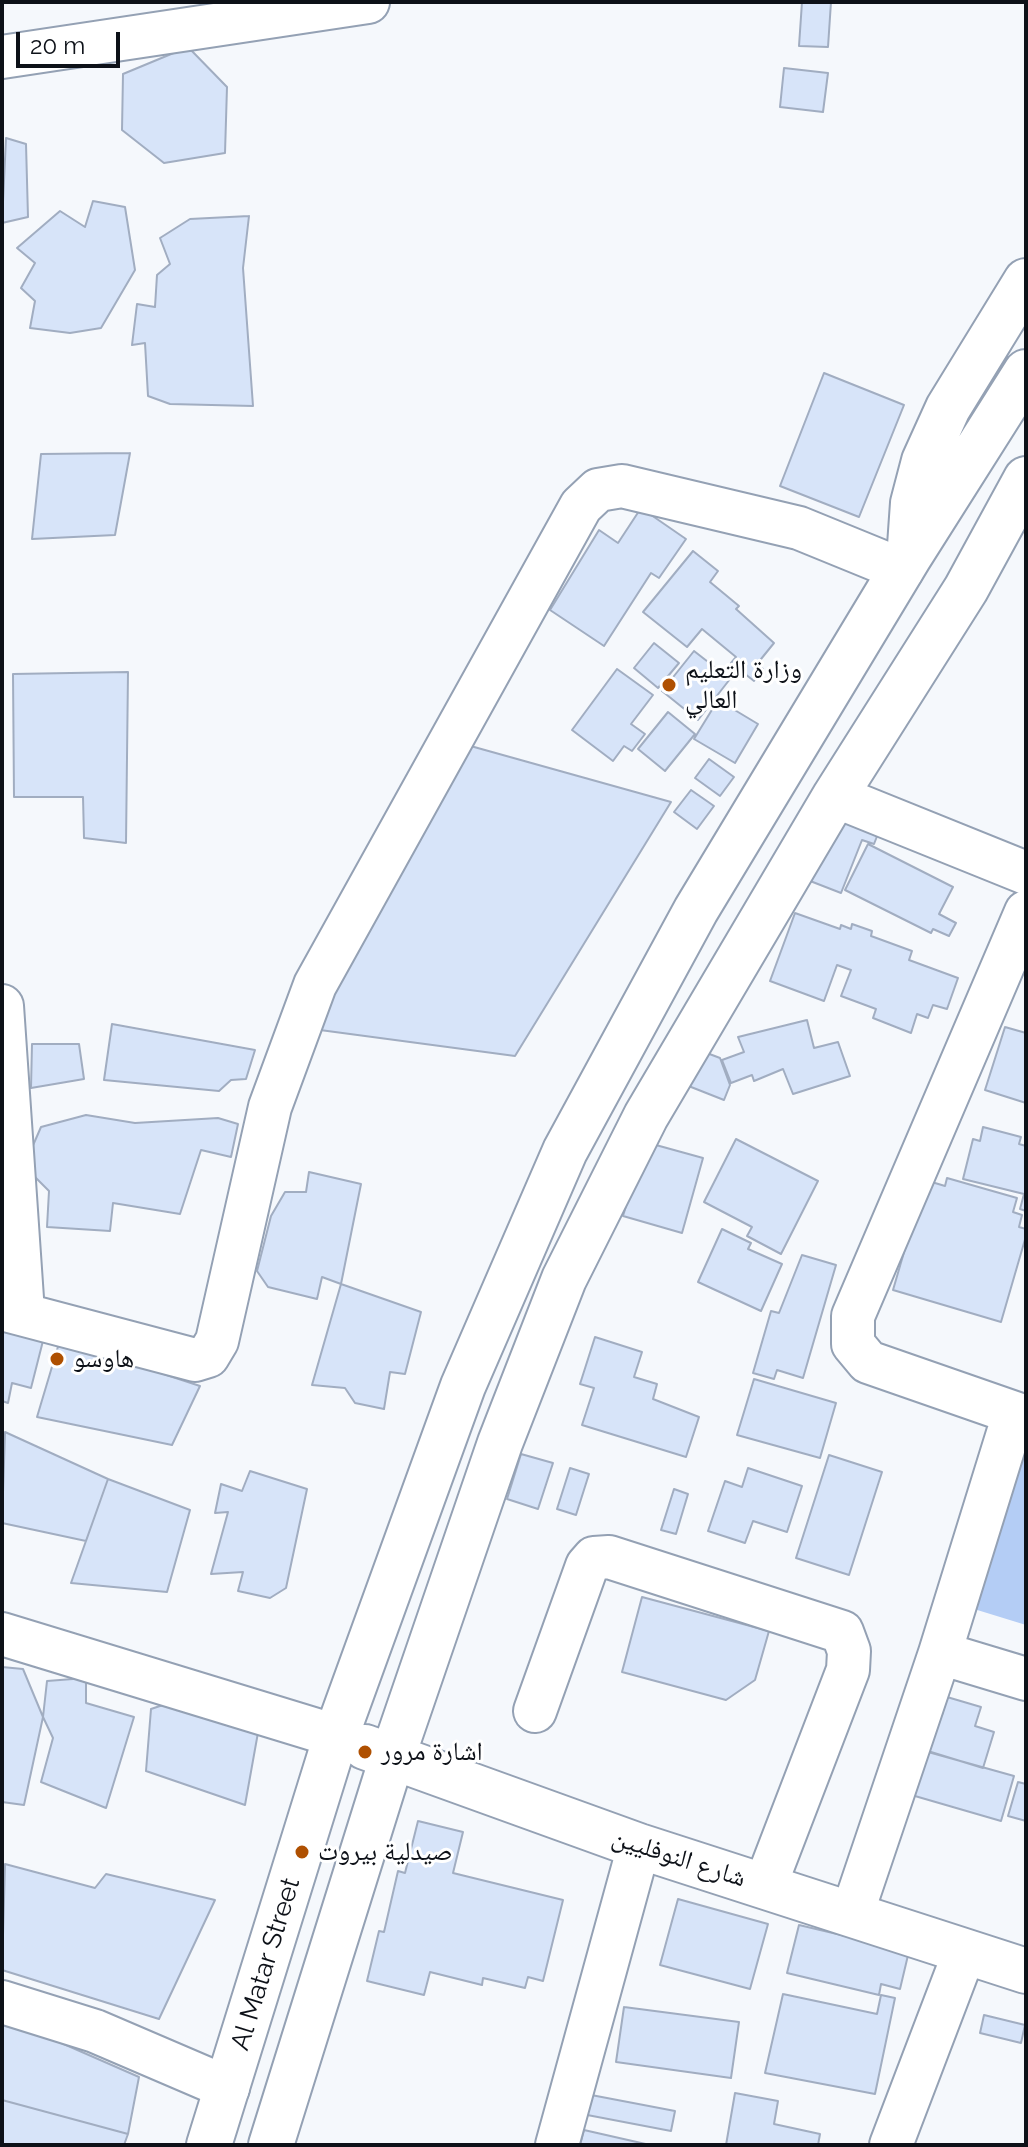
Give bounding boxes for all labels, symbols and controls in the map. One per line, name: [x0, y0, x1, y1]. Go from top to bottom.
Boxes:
scale bar: [20, 16, 124, 66]
text: 20 m: [30, 31, 85, 60]
place label: وزارة التعليم العالي: [685, 654, 802, 716]
marker: وزارة التعليم العالي: [660, 676, 678, 694]
place label: هاوسو: [73, 1343, 134, 1375]
marker: هاوسو: [48, 1350, 66, 1368]
place label: اشارة مرور: [381, 1736, 483, 1768]
marker: اشارة مرور: [356, 1743, 374, 1761]
street label: شارع النوفليين: [608, 1822, 750, 1894]
place label: صيدلية بيروت: [318, 1836, 453, 1868]
marker: صيدلية بيروت: [293, 1843, 311, 1861]
street label: Al Matar Street: [225, 1874, 307, 2054]

